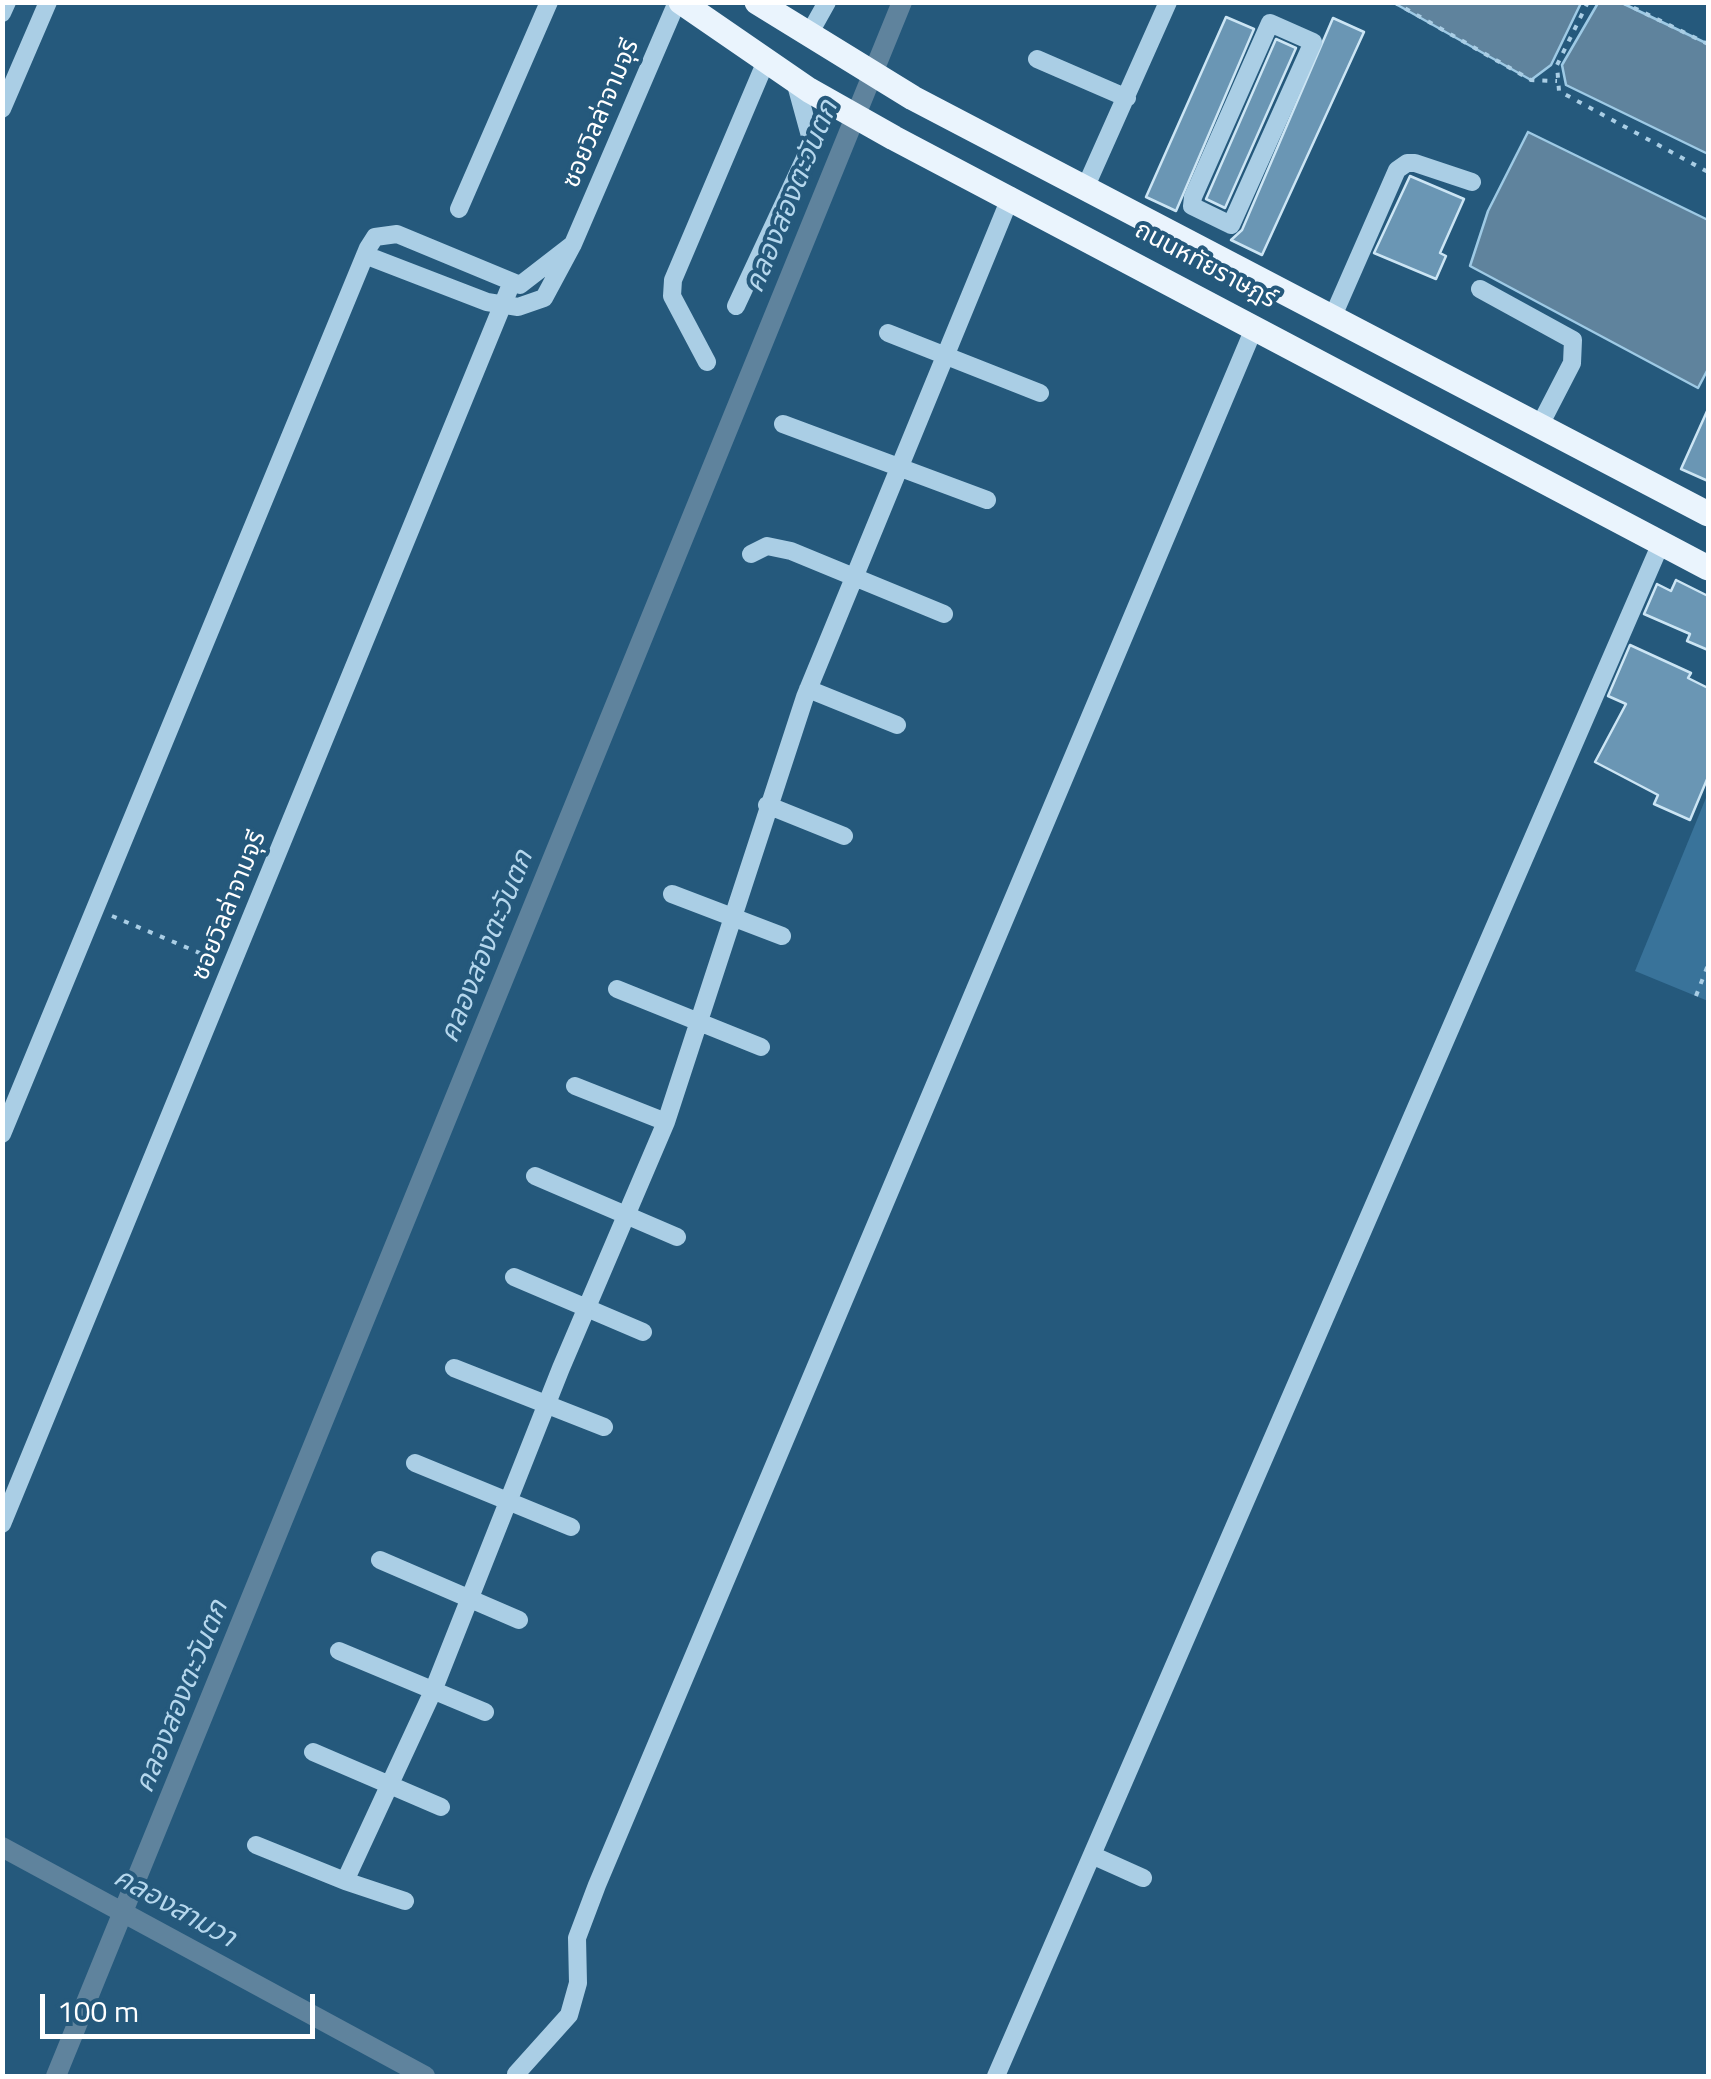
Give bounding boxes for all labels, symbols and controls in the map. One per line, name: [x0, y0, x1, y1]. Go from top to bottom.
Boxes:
street label: ซอยวิลล่าจามจุรี: [557, 35, 647, 193]
water label: คลองสองตะวันตก: [739, 96, 847, 298]
street label: ถนนหทัยราษฎร์: [1129, 216, 1281, 316]
street label: ซอยวิลล่าจามจุรี: [186, 827, 274, 985]
water label: คลองสองตะวันตก: [434, 846, 542, 1048]
water label: คลองสองตะวันตก: [129, 1596, 237, 1798]
water label: คลองสามวา: [107, 1862, 241, 1956]
scale bar: [45, 1974, 320, 2036]
text: 100 m: [57, 1988, 139, 2034]

